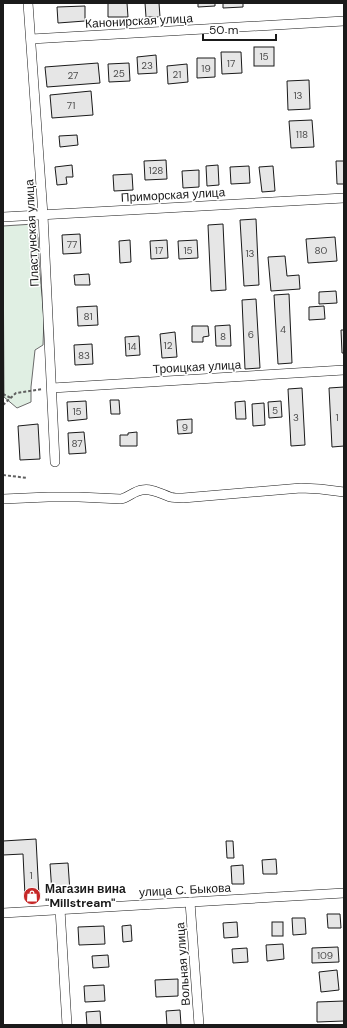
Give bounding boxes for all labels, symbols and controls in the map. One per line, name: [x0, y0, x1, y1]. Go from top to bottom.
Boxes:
street label: Канонирская улица: [85, 10, 194, 32]
scale bar: [203, 16, 276, 42]
text: 50 m: [209, 22, 238, 38]
house number: 15: [259, 50, 269, 63]
house number: 17: [227, 57, 235, 70]
house number: 23: [141, 59, 153, 72]
house number: 19: [201, 62, 211, 75]
house number: 25: [113, 67, 125, 80]
house number: 21: [173, 68, 181, 81]
house number: 27: [68, 69, 78, 82]
house number: 13: [293, 89, 303, 102]
house number: 71: [67, 99, 75, 112]
house number: 118: [296, 128, 308, 141]
house number: 128: [149, 164, 163, 177]
street label: Пластунская улица: [21, 179, 43, 287]
street label: Приморская улица: [120, 184, 226, 206]
house number: 77: [67, 238, 77, 251]
house number: 17: [155, 244, 163, 257]
house number: 15: [183, 244, 193, 257]
house number: 80: [315, 244, 328, 257]
house number: 13: [245, 247, 255, 260]
house number: 81: [84, 310, 93, 323]
house number: 4: [280, 323, 286, 336]
house number: 6: [248, 328, 254, 341]
house number: 8: [220, 330, 226, 343]
house number: 12: [164, 339, 173, 352]
house number: 14: [127, 340, 137, 353]
house number: 83: [78, 349, 90, 362]
street label: Троицкая улица: [152, 357, 242, 377]
house number: 5: [272, 404, 278, 417]
house number: 15: [72, 405, 82, 418]
house number: 3: [293, 411, 299, 424]
house number: 1: [335, 411, 339, 424]
house number: 9: [182, 421, 188, 434]
house number: 87: [71, 437, 83, 450]
house number: 1: [29, 869, 33, 882]
street label: улица С. Быкова: [139, 880, 232, 900]
place label: Магазин вина "Millstream": [45, 881, 126, 911]
shop icon: Магазин вина "Millstream": [22, 886, 42, 906]
street label: Вольная улица: [172, 921, 194, 1006]
house number: 109: [317, 949, 333, 962]

